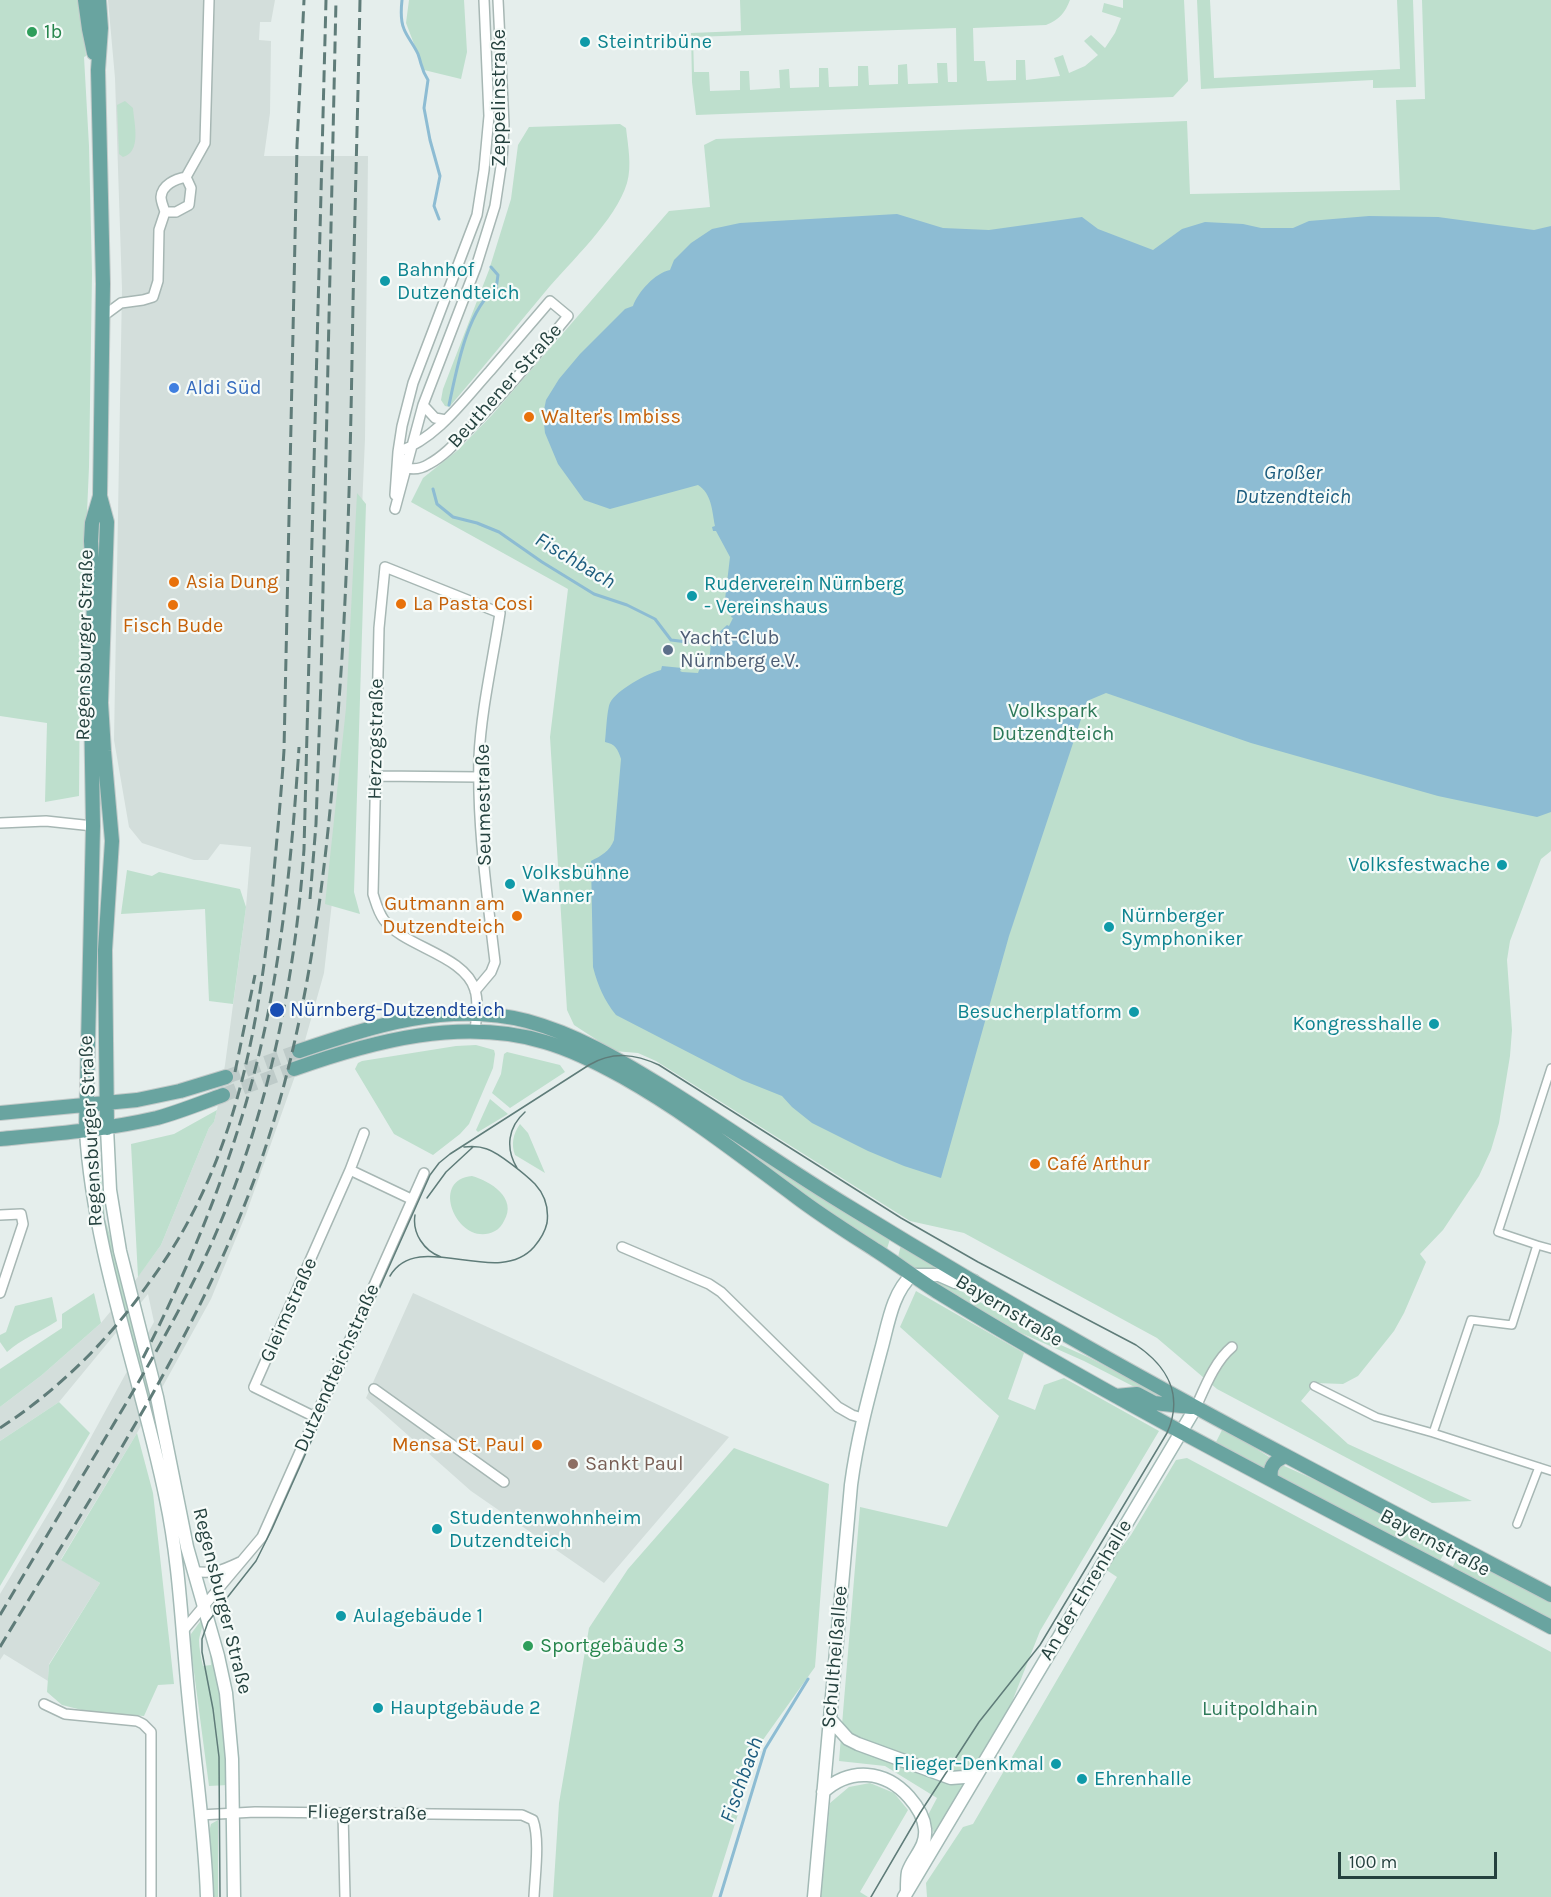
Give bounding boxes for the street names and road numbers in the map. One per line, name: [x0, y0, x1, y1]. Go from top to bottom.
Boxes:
street label: Zeppelinstraße: [487, 29, 511, 167]
street label: Beuthener Straße: [443, 319, 567, 453]
street label: Regensburger Straße: [71, 549, 99, 741]
street label: Herzogstraße: [363, 678, 389, 800]
street label: Seumestraße: [471, 744, 497, 866]
street label: Regensburger Straße: [74, 1035, 108, 1227]
street label: Gleimstraße: [255, 1254, 323, 1366]
street label: Bayernstraße: [951, 1270, 1067, 1352]
street label: Dutzendteichstraße: [289, 1280, 385, 1456]
street label: Bayernstraße: [1376, 1504, 1494, 1582]
street label: Regensburger Straße: [187, 1505, 257, 1697]
street label: An der Ehrenhalle: [1035, 1515, 1137, 1665]
street label: Schultheißallee: [817, 1585, 853, 1729]
street label: Fliegerstraße: [307, 1800, 427, 1826]

